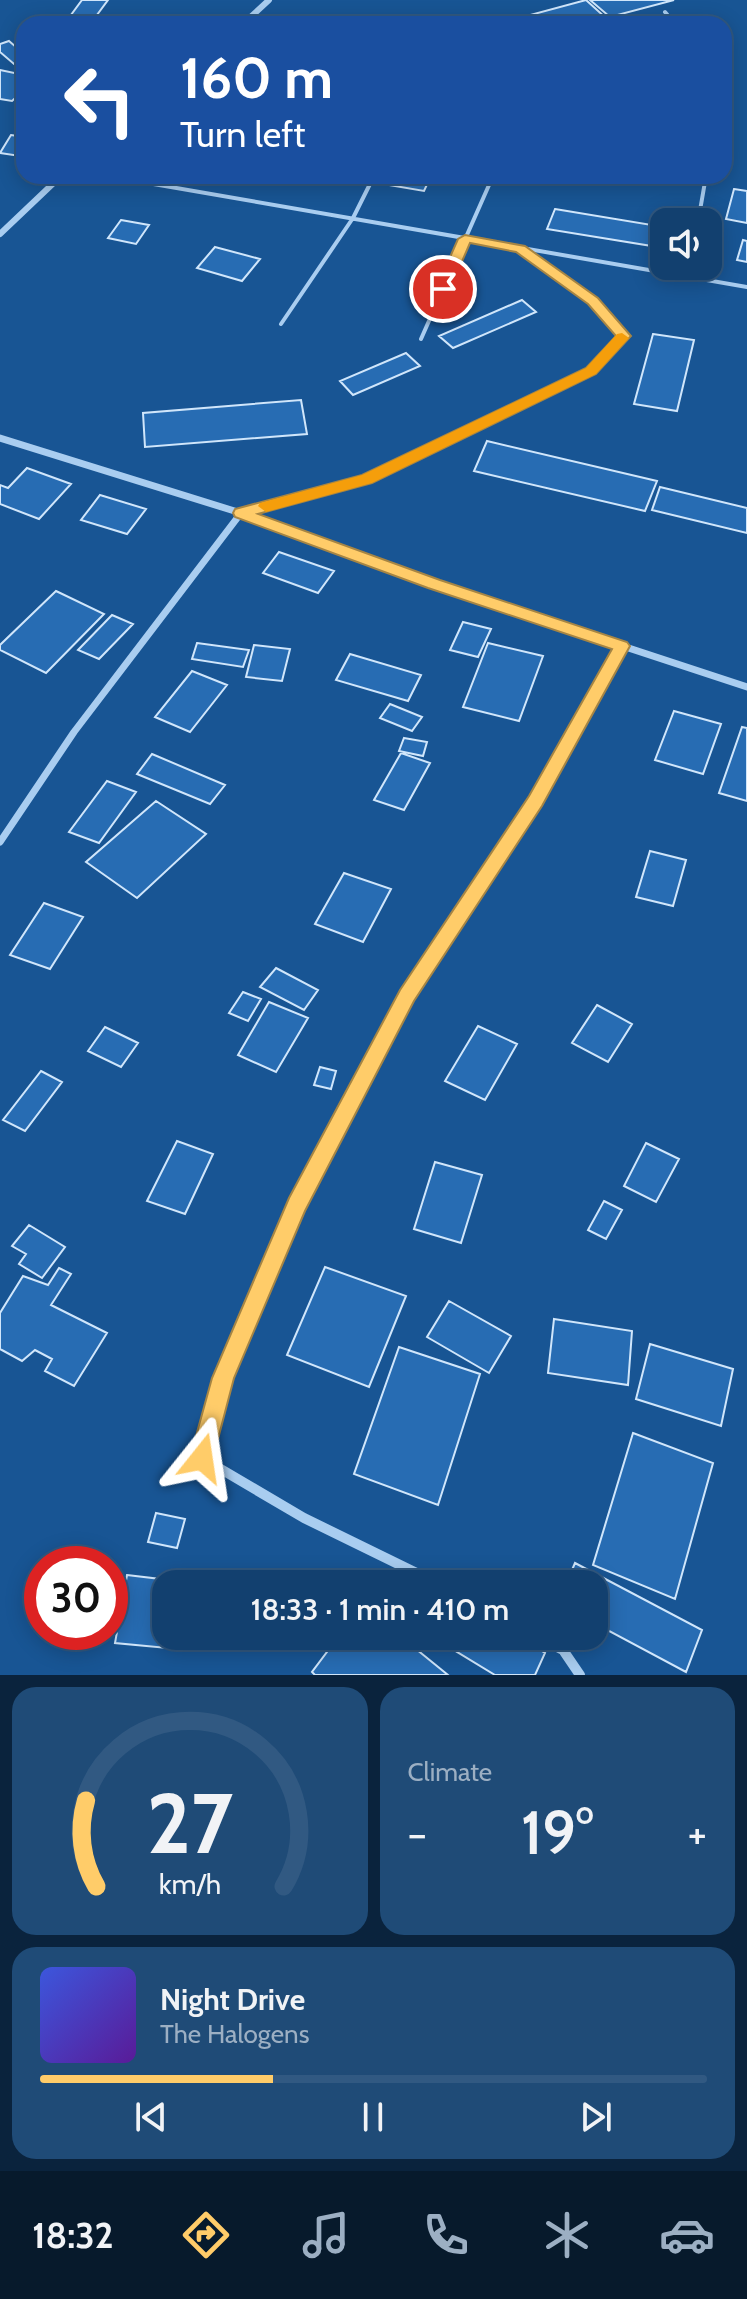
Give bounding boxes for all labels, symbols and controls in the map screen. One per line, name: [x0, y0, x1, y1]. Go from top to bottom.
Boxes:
text: 160 m: [180, 44, 333, 112]
icon: left: [48, 48, 152, 152]
text: Turn left: [180, 112, 305, 156]
map controls: [650, 208, 722, 280]
button: sound: [650, 208, 722, 280]
pin: [409, 255, 477, 323]
icon: arrive: [421, 267, 465, 311]
position arrow: [160, 1416, 244, 1500]
speed limit sign: 30: [24, 1546, 128, 1650]
text: 18:33 · 1 min · 410 m: [251, 1591, 509, 1628]
text: Climate: [408, 1756, 492, 1788]
text: 27: [147, 1773, 233, 1874]
text: 19°: [521, 1796, 593, 1869]
text: −: [408, 1807, 427, 1860]
text: +: [688, 1807, 707, 1860]
text: km/h: [158, 1866, 221, 1901]
text: Night Drive: [160, 1981, 305, 2018]
text: The Halogens: [160, 2018, 309, 2050]
icon: previous: [129, 2095, 173, 2139]
icon: pause: [351, 2095, 395, 2139]
icon: next: [574, 2095, 618, 2139]
icon: directions: [178, 2207, 234, 2263]
icon: music: [298, 2207, 354, 2263]
icon: phone: [418, 2207, 474, 2263]
icon: climate: [539, 2207, 595, 2263]
icon: car: [659, 2207, 715, 2263]
text: 18:32: [32, 2213, 114, 2257]

